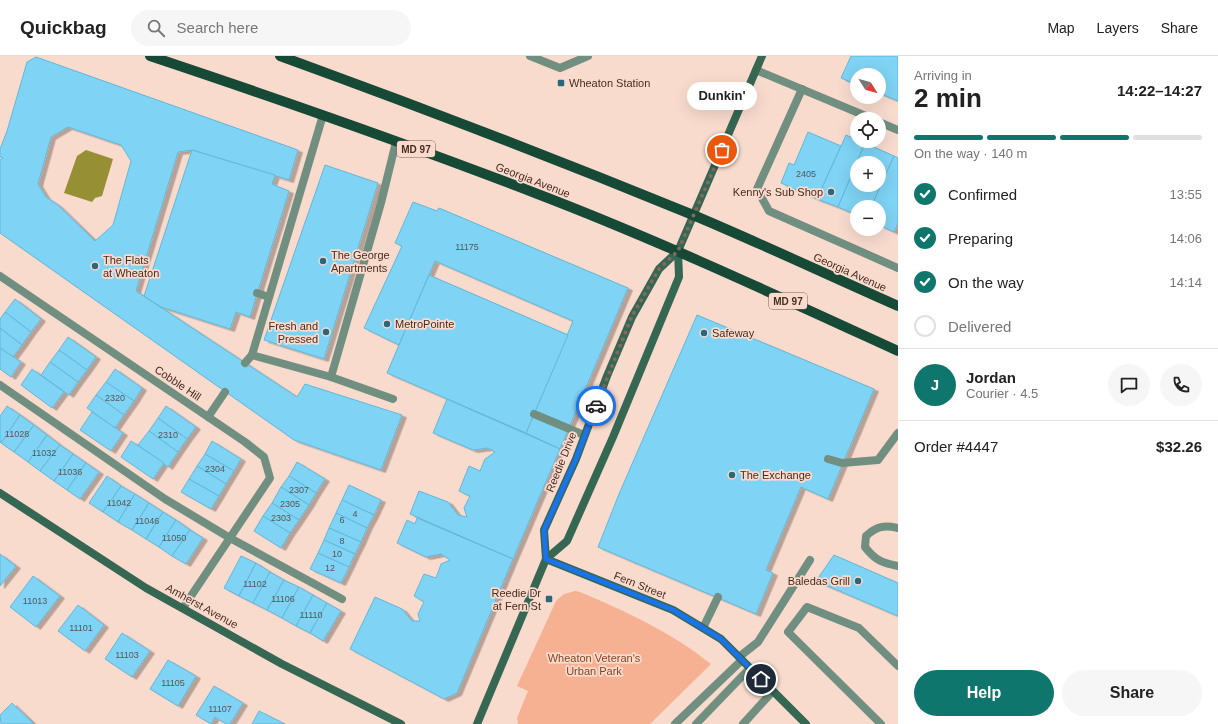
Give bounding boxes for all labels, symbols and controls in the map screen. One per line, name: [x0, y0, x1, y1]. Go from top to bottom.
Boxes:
search box: [131, 10, 411, 46]
text: Quickbag: [20, 17, 107, 38]
icon: search: [145, 17, 167, 39]
text: Search here: [177, 19, 258, 36]
text: Map: [1047, 20, 1075, 36]
text: Layers: [1097, 20, 1139, 36]
text: Share: [1161, 20, 1198, 36]
north arrow: [850, 68, 886, 104]
map controls: [850, 68, 886, 236]
text: Arriving in: [914, 68, 972, 83]
place label: Wheaton Station: [569, 77, 650, 89]
marker: Wheaton Station: [556, 78, 566, 88]
callout: Dunkin': [687, 82, 757, 110]
text: 14:22–14:27: [1117, 82, 1202, 99]
text: 2 min: [914, 83, 982, 113]
text: Dunkin': [698, 88, 746, 103]
button: locate: [850, 112, 886, 148]
pin: [705, 133, 739, 167]
icon: bag: [711, 139, 733, 161]
road number: MD 97: [397, 141, 435, 157]
text: On the way · 140 m: [914, 146, 1027, 161]
button: +: [850, 156, 886, 192]
street label: Georgia Avenue: [494, 160, 572, 200]
house number: 2405: [796, 169, 816, 179]
icon: check: [914, 183, 936, 205]
place label: Kenny's Sub Shop: [733, 186, 823, 198]
text: Confirmed: [948, 186, 1017, 203]
marker: Kenny's Sub Shop: [826, 187, 836, 197]
text: 13:55: [1169, 187, 1202, 202]
button: −: [850, 200, 886, 236]
icon: check: [914, 227, 936, 249]
text: Preparing: [948, 230, 1013, 247]
text: 14:06: [1169, 231, 1202, 246]
house number: 11175: [455, 242, 479, 252]
place label: The George Apartments: [331, 249, 390, 274]
street label: Georgia Avenue: [812, 251, 888, 293]
place label: The Flats at Wheaton: [103, 254, 159, 279]
marker: The George Apartments: [318, 256, 328, 266]
marker: The Flats at Wheaton: [90, 261, 100, 271]
icon: check: [914, 271, 936, 293]
text: On the way: [948, 274, 1024, 291]
text: 14:14: [1169, 275, 1202, 290]
road number: MD 97: [769, 293, 807, 309]
place label: MetroPointe: [395, 318, 454, 330]
text: Delivered: [948, 318, 1011, 335]
marker: MetroPointe: [382, 319, 392, 329]
place label: Fresh and Pressed: [268, 320, 318, 345]
marker: Fresh and Pressed: [321, 327, 331, 337]
place label: Safeway: [712, 327, 755, 339]
marker: Safeway: [699, 328, 709, 338]
street label: Cobble Hill: [153, 363, 203, 403]
button: chat: [1108, 364, 1150, 406]
button: phone: [1160, 364, 1202, 406]
text: Jordan: [966, 369, 1016, 386]
text: J: [931, 376, 939, 393]
courier: [576, 386, 616, 426]
text: Courier · 4.5: [966, 386, 1038, 401]
house number: 2320: [105, 393, 125, 403]
icon: car: [585, 395, 607, 417]
house number: 11028: [5, 429, 29, 439]
house number: 2310: [158, 430, 178, 440]
street label: Reedie Drive: [544, 430, 578, 494]
text: Order #4447: [914, 438, 998, 455]
text: $32.26: [1156, 438, 1202, 455]
house number: 11032: [32, 448, 56, 458]
house number: 2304: [205, 464, 225, 474]
house number: 11036: [58, 467, 82, 477]
place label: The Exchange: [740, 469, 811, 481]
marker: The Exchange: [727, 470, 737, 480]
house number: 2307: [289, 485, 309, 495]
house number: 11042: [107, 498, 131, 508]
house number: 2305: [280, 499, 300, 509]
house number: 4: [352, 509, 358, 519]
house number: 2303: [271, 513, 291, 523]
house number: 6: [339, 515, 345, 525]
house number: 11046: [135, 516, 159, 526]
house number: 11050: [162, 533, 186, 543]
house number: 8: [339, 536, 345, 546]
house number: 10: [332, 549, 342, 559]
house number: 12: [325, 563, 335, 573]
street label: Fern Street: [612, 569, 668, 601]
place label: Baledas Grill: [788, 575, 850, 587]
marker: Baledas Grill: [853, 576, 863, 586]
house number: 11102: [243, 579, 267, 589]
street label: Amherst Avenue: [164, 581, 240, 631]
place label: Reedie Dr at Fern St: [491, 587, 541, 612]
house number: 11106: [271, 594, 295, 604]
marker: Reedie Dr at Fern St: [544, 594, 554, 604]
house number: 11013: [23, 596, 47, 606]
house number: 11110: [299, 610, 323, 620]
house number: 11101: [69, 623, 93, 633]
house number: 11103: [115, 650, 139, 660]
park label: Wheaton Veteran's Urban Park: [548, 652, 641, 677]
pin: [744, 662, 778, 696]
icon: home: [750, 668, 772, 690]
button: Help: [914, 670, 1054, 716]
button: Share: [1062, 670, 1202, 716]
house number: 11105: [161, 678, 185, 688]
house number: 11107: [208, 704, 232, 714]

